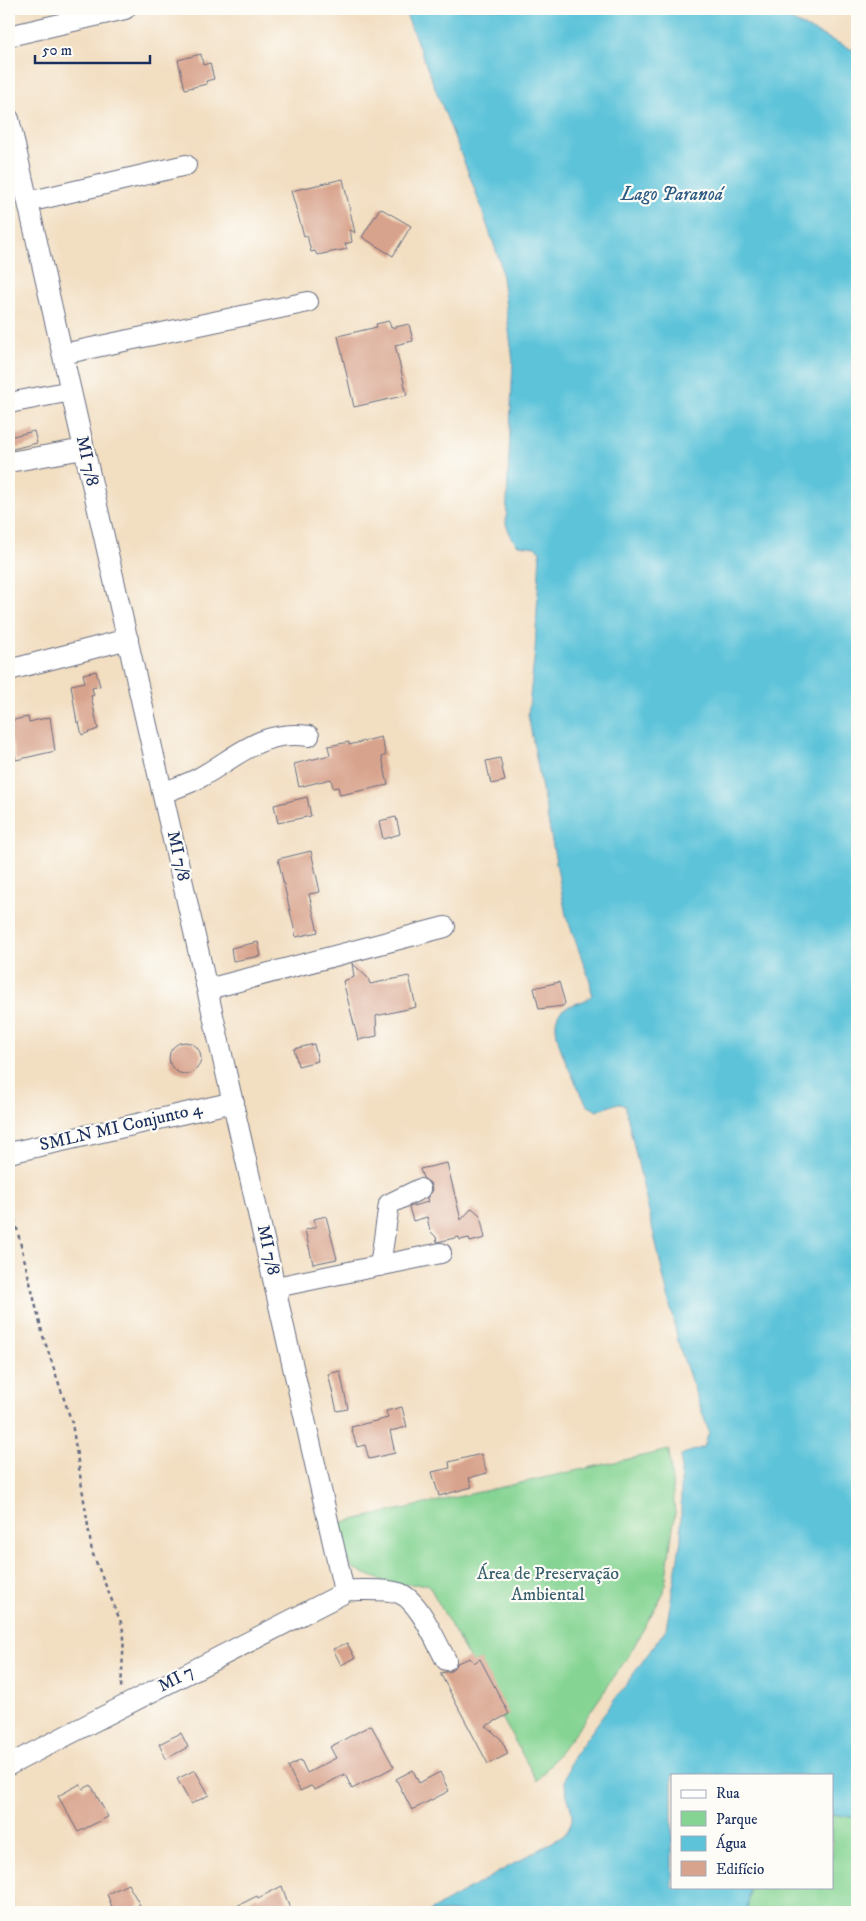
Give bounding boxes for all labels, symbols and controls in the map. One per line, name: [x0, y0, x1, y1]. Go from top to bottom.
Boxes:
scale bar: [35, 32, 150, 64]
text: 50 m: [42, 41, 72, 60]
water label: Lago Paranoá: [620, 183, 726, 206]
street label: MI 7/8: [71, 434, 103, 488]
street label: MI 7/8: [162, 829, 194, 883]
street label: SMLN MI Conjunto 4: [37, 1097, 205, 1156]
street label: MI 7/8: [252, 1223, 284, 1277]
park label: Área de Preservação Ambiental: [477, 1562, 619, 1606]
street label: MI 7: [154, 1661, 198, 1697]
legend: [671, 1774, 834, 1888]
text: Rua: [716, 1784, 740, 1803]
text: Parque: [716, 1810, 757, 1829]
text: Água: [716, 1833, 747, 1853]
text: Edifício: [716, 1860, 764, 1879]

